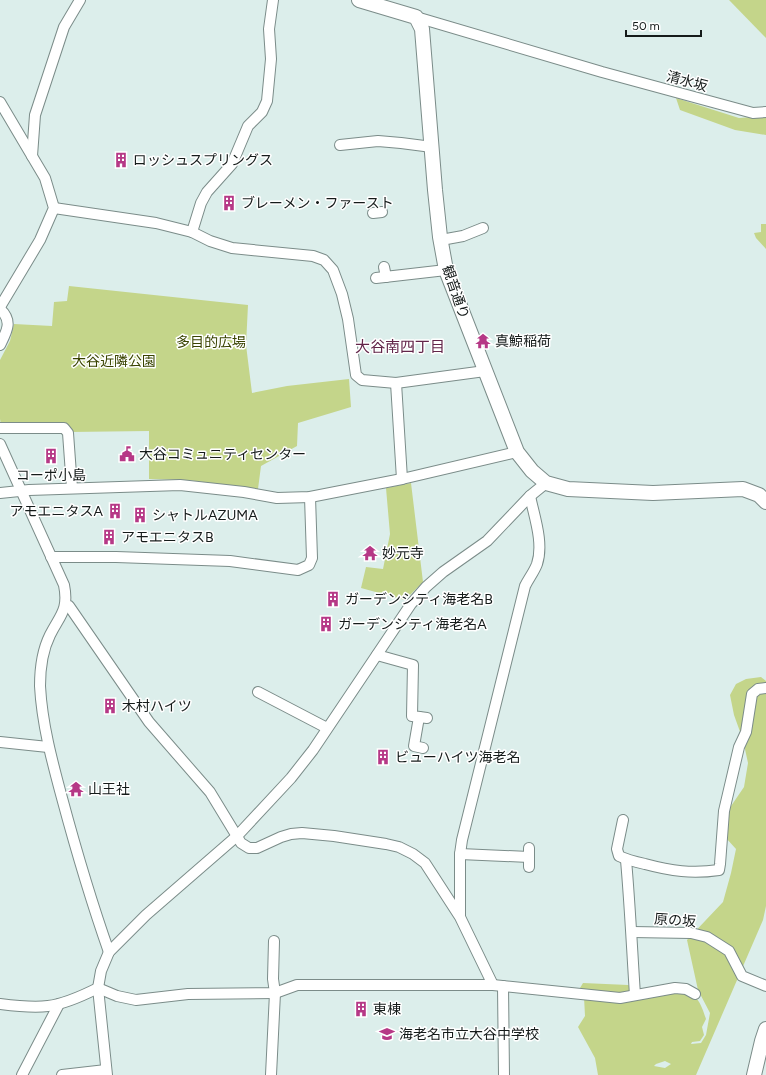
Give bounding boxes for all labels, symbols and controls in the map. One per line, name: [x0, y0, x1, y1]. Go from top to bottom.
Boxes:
scale bar: [626, 12, 701, 38]
text: 50 m: [632, 19, 660, 33]
street label: 清水坂: [664, 68, 709, 95]
building icon: ロッシュスプリングス: [112, 151, 130, 169]
place label: ロッシュスプリングス: [133, 152, 273, 169]
building icon: ブレーメン・ファースト: [220, 194, 238, 212]
place label: ブレーメン・ファースト: [241, 195, 394, 212]
street label: 観音通り: [438, 263, 473, 321]
temple icon: 真鯨稲荷: [474, 332, 492, 350]
place label: 真鯨稲荷: [495, 333, 551, 350]
park label: 多目的広場: [176, 334, 246, 351]
district label: 大谷南四丁目: [355, 338, 445, 356]
park label: 大谷近隣公園: [72, 353, 156, 370]
public building icon: 大谷コミュニティセンター: [118, 445, 136, 463]
place label: 大谷コミュニティセンター: [139, 446, 306, 463]
building icon: コーポ小島: [42, 447, 60, 465]
place label: コーポ小島: [16, 467, 86, 484]
building icon: アモエニタスA: [106, 502, 124, 520]
place label: アモエニタスA: [10, 503, 104, 520]
building icon: シャトルAZUMA: [131, 506, 149, 524]
place label: シャトルAZUMA: [152, 507, 258, 524]
building icon: アモエニタスB: [100, 528, 118, 546]
place label: アモエニタスB: [121, 529, 214, 546]
temple icon: 妙元寺: [361, 544, 379, 562]
place label: 妙元寺: [382, 545, 424, 562]
building icon: ガーデンシティ海老名B: [324, 590, 342, 608]
place label: ガーデンシティ海老名B: [345, 591, 493, 608]
building icon: ガーデンシティ海老名A: [317, 615, 335, 633]
place label: ガーデンシティ海老名A: [338, 616, 487, 633]
building icon: 木村ハイツ: [101, 697, 119, 715]
place label: 木村ハイツ: [122, 698, 192, 715]
building icon: ビューハイツ海老名: [374, 748, 392, 766]
place label: ビューハイツ海老名: [395, 749, 520, 766]
temple icon: 山王社: [67, 780, 85, 798]
place label: 山王社: [88, 781, 130, 798]
street label: 原の坂: [653, 911, 697, 930]
building icon: 東棟: [352, 1000, 370, 1018]
place label: 東棟: [373, 1001, 401, 1018]
school or university icon: 海老名市立大谷中学校: [378, 1025, 396, 1043]
place label: 海老名市立大谷中学校: [399, 1026, 539, 1043]

